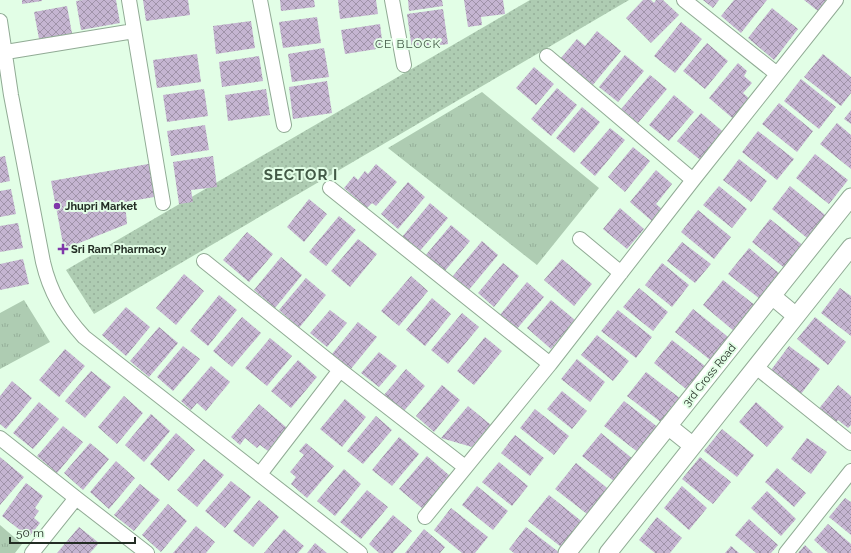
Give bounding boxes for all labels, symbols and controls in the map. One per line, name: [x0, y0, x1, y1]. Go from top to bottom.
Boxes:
district label: CE BLOCK: [375, 37, 441, 51]
district label: SECTOR I: [264, 166, 338, 184]
place label: Jhupri Market: [65, 200, 138, 213]
marker: Jhupri Market: [52, 201, 62, 211]
place label: Sri Ram Pharmacy: [71, 243, 167, 256]
marker: Sri Ram Pharmacy: [58, 244, 68, 254]
street label: 3rd Cross Road: [680, 341, 739, 409]
scale bar: [10, 519, 135, 545]
text: 50 m: [16, 526, 44, 540]

